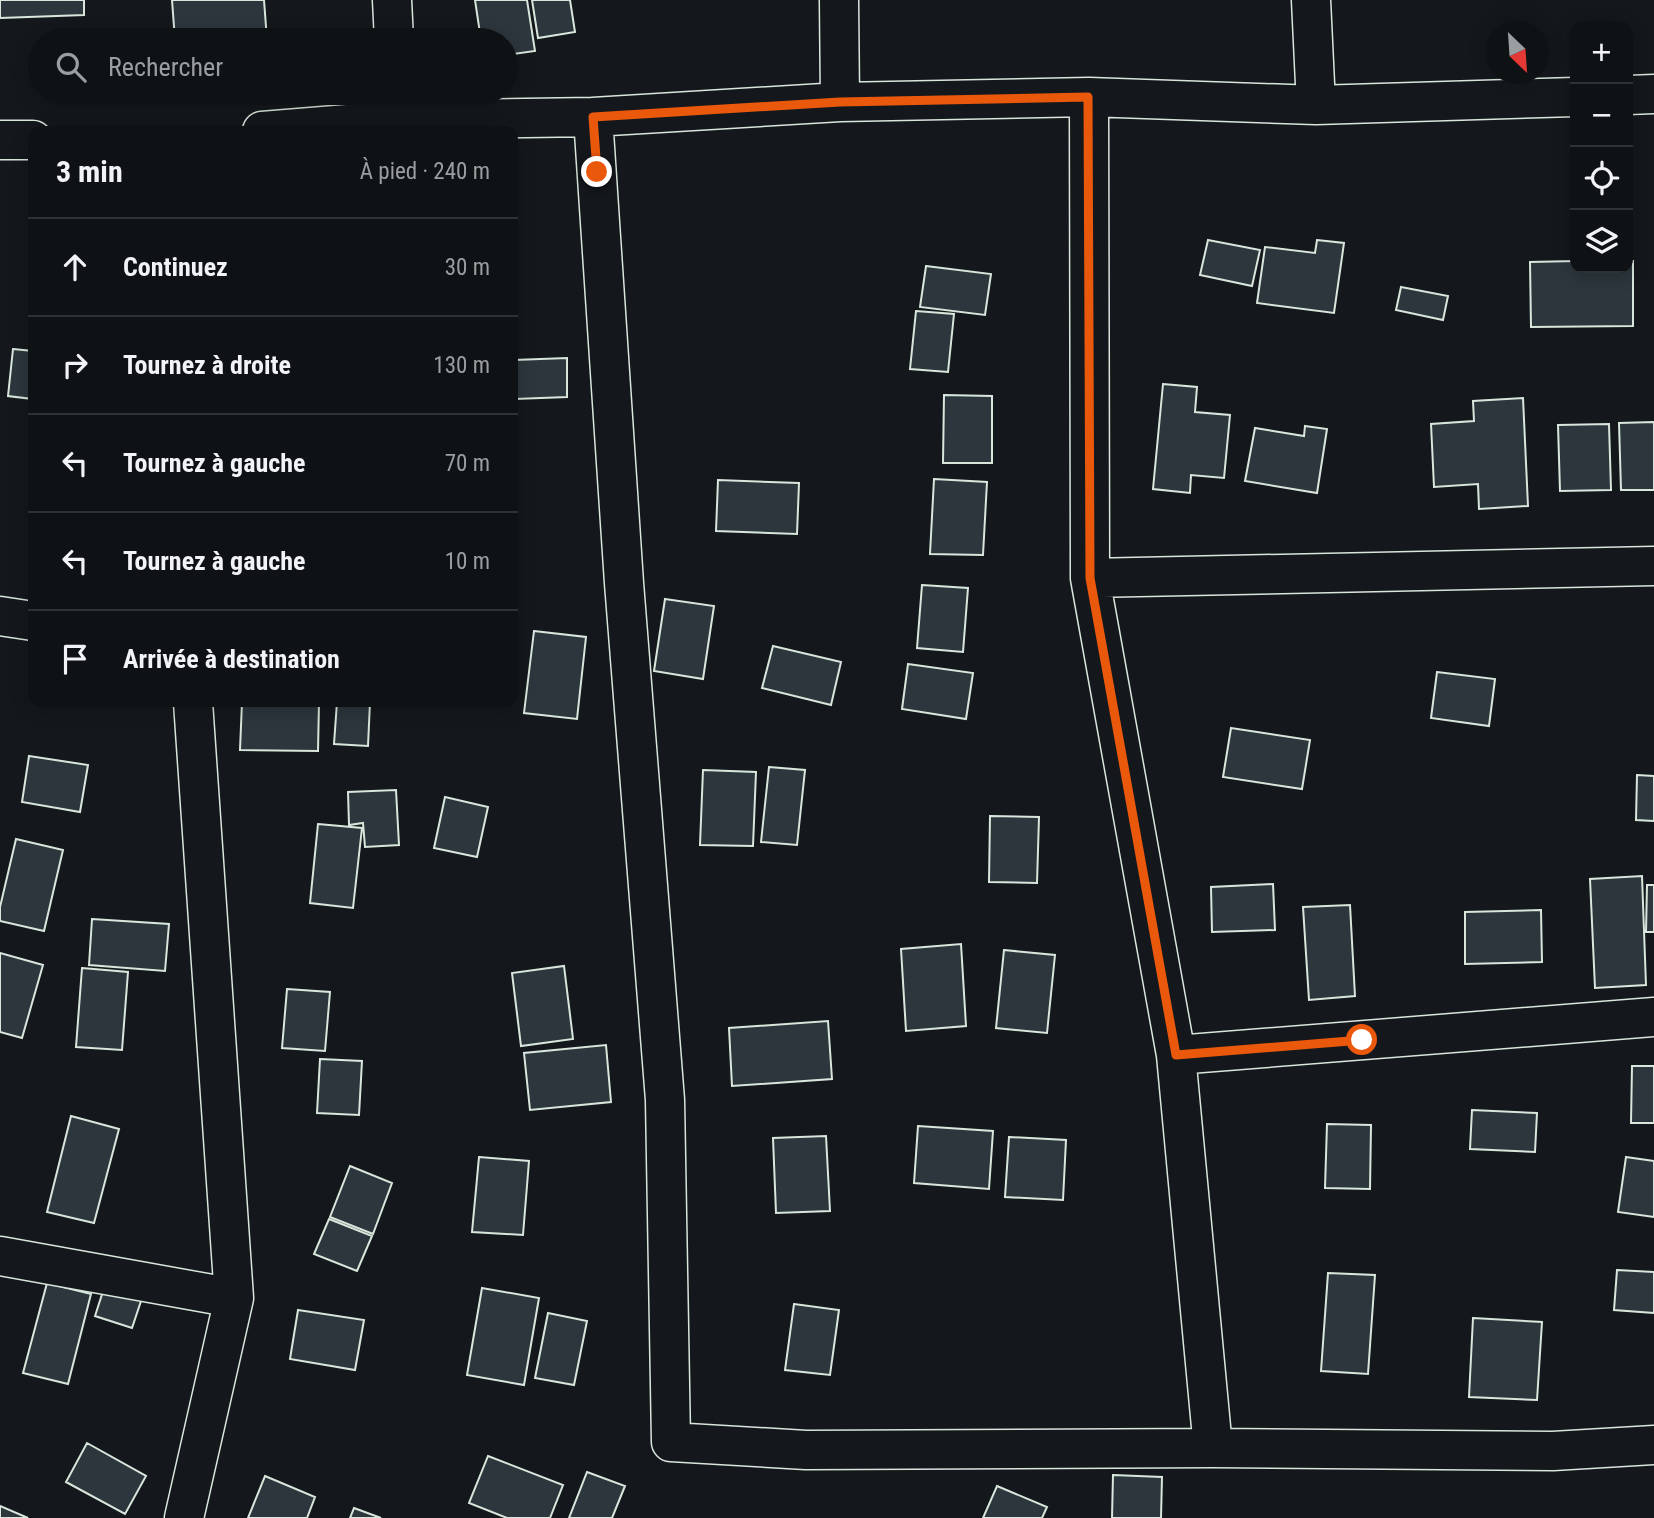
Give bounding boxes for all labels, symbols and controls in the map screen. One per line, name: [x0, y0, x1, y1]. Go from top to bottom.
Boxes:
north arrow: [1486, 21, 1549, 84]
map controls: [1570, 21, 1633, 273]
button: +: [1570, 21, 1633, 84]
search box: [28, 28, 518, 105]
icon: search: [52, 48, 90, 86]
text: Rechercher: [108, 52, 223, 82]
button: −: [1570, 84, 1633, 147]
button: locate: [1570, 147, 1633, 210]
text: 3 min: [56, 154, 123, 189]
route end: [581, 156, 612, 187]
text: À pied · 240 m: [360, 158, 490, 185]
button: layers: [1570, 210, 1633, 273]
icon: ahead: [56, 248, 94, 286]
text: Continuez: [123, 252, 228, 282]
text: 30 m: [445, 254, 490, 281]
icon: right: [56, 346, 94, 384]
text: Tournez à droite: [123, 350, 291, 380]
text: 130 m: [433, 352, 490, 379]
icon: left: [56, 444, 94, 482]
text: Tournez à gauche: [123, 448, 305, 478]
text: 70 m: [445, 450, 490, 477]
icon: left: [56, 542, 94, 580]
text: Tournez à gauche: [123, 546, 305, 576]
text: 10 m: [445, 548, 490, 575]
icon: arrive: [56, 640, 94, 678]
text: Arrivée à destination: [123, 644, 340, 674]
route start: [1346, 1024, 1377, 1055]

